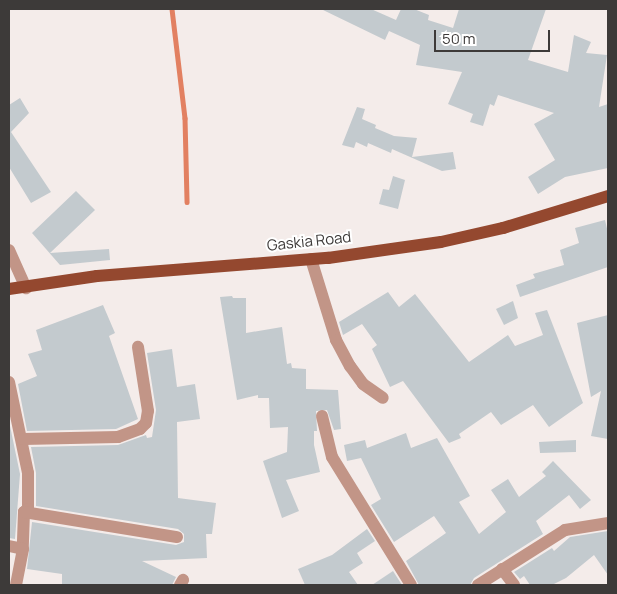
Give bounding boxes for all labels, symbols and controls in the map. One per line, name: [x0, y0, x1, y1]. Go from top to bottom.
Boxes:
scale bar: [437, 20, 553, 52]
text: 50 m: [442, 28, 476, 49]
street label: Gaskia Road: [266, 228, 352, 254]

